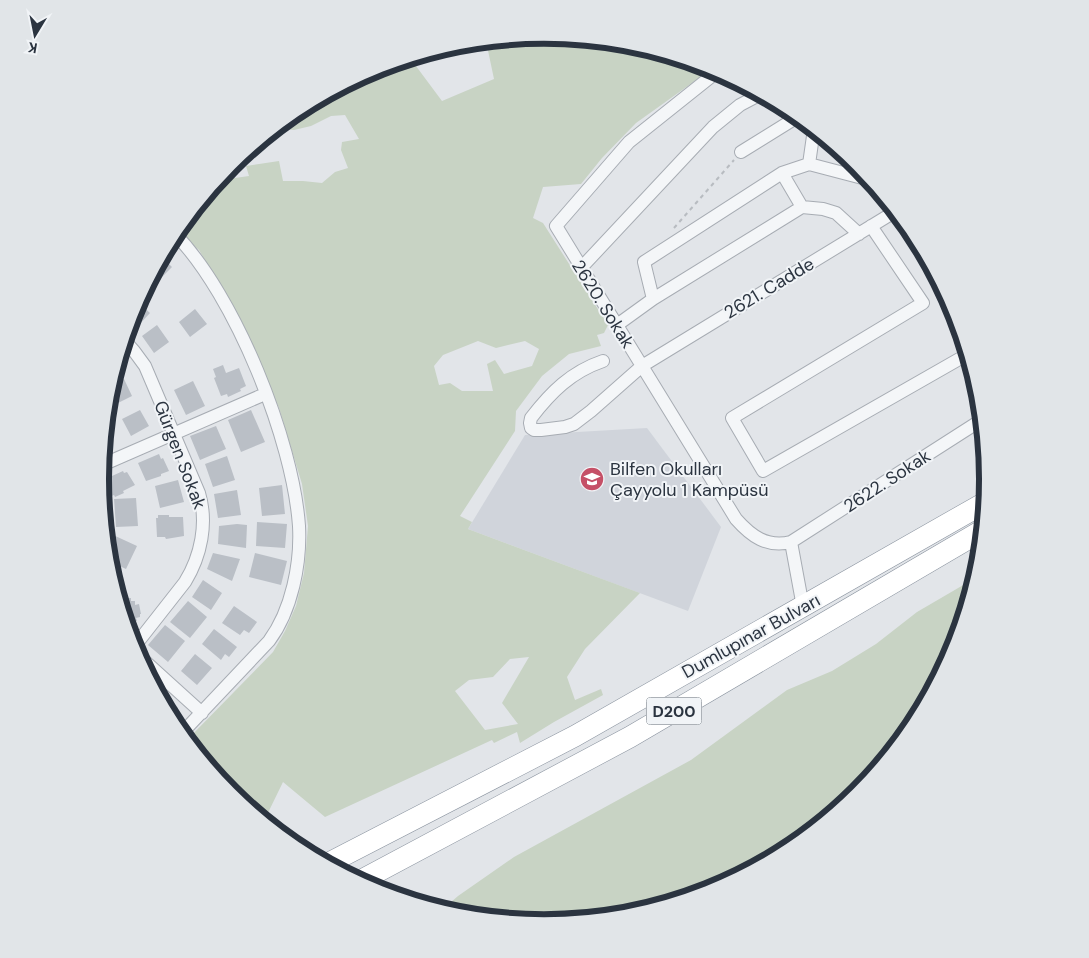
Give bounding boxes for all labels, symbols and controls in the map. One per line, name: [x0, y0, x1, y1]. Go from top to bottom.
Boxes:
north arrow: [10, 10, 60, 60]
text: K: [27, 38, 39, 57]
street label: 2621. Cadde: [720, 252, 818, 324]
street label: 2620. Sokak: [566, 255, 640, 353]
street label: Gürgen Sokak: [148, 397, 212, 513]
street label: 2622. Sokak: [839, 444, 935, 518]
place label: Bilfen Okulları Çayyolu 1 Kampüsü: [610, 457, 769, 502]
school or university icon: Bilfen Okulları Çayyolu 1 Kampüsü: [579, 466, 605, 492]
street label: Dumlupınar Bulvarı: [678, 588, 824, 684]
road number: D200: [646, 698, 702, 724]

